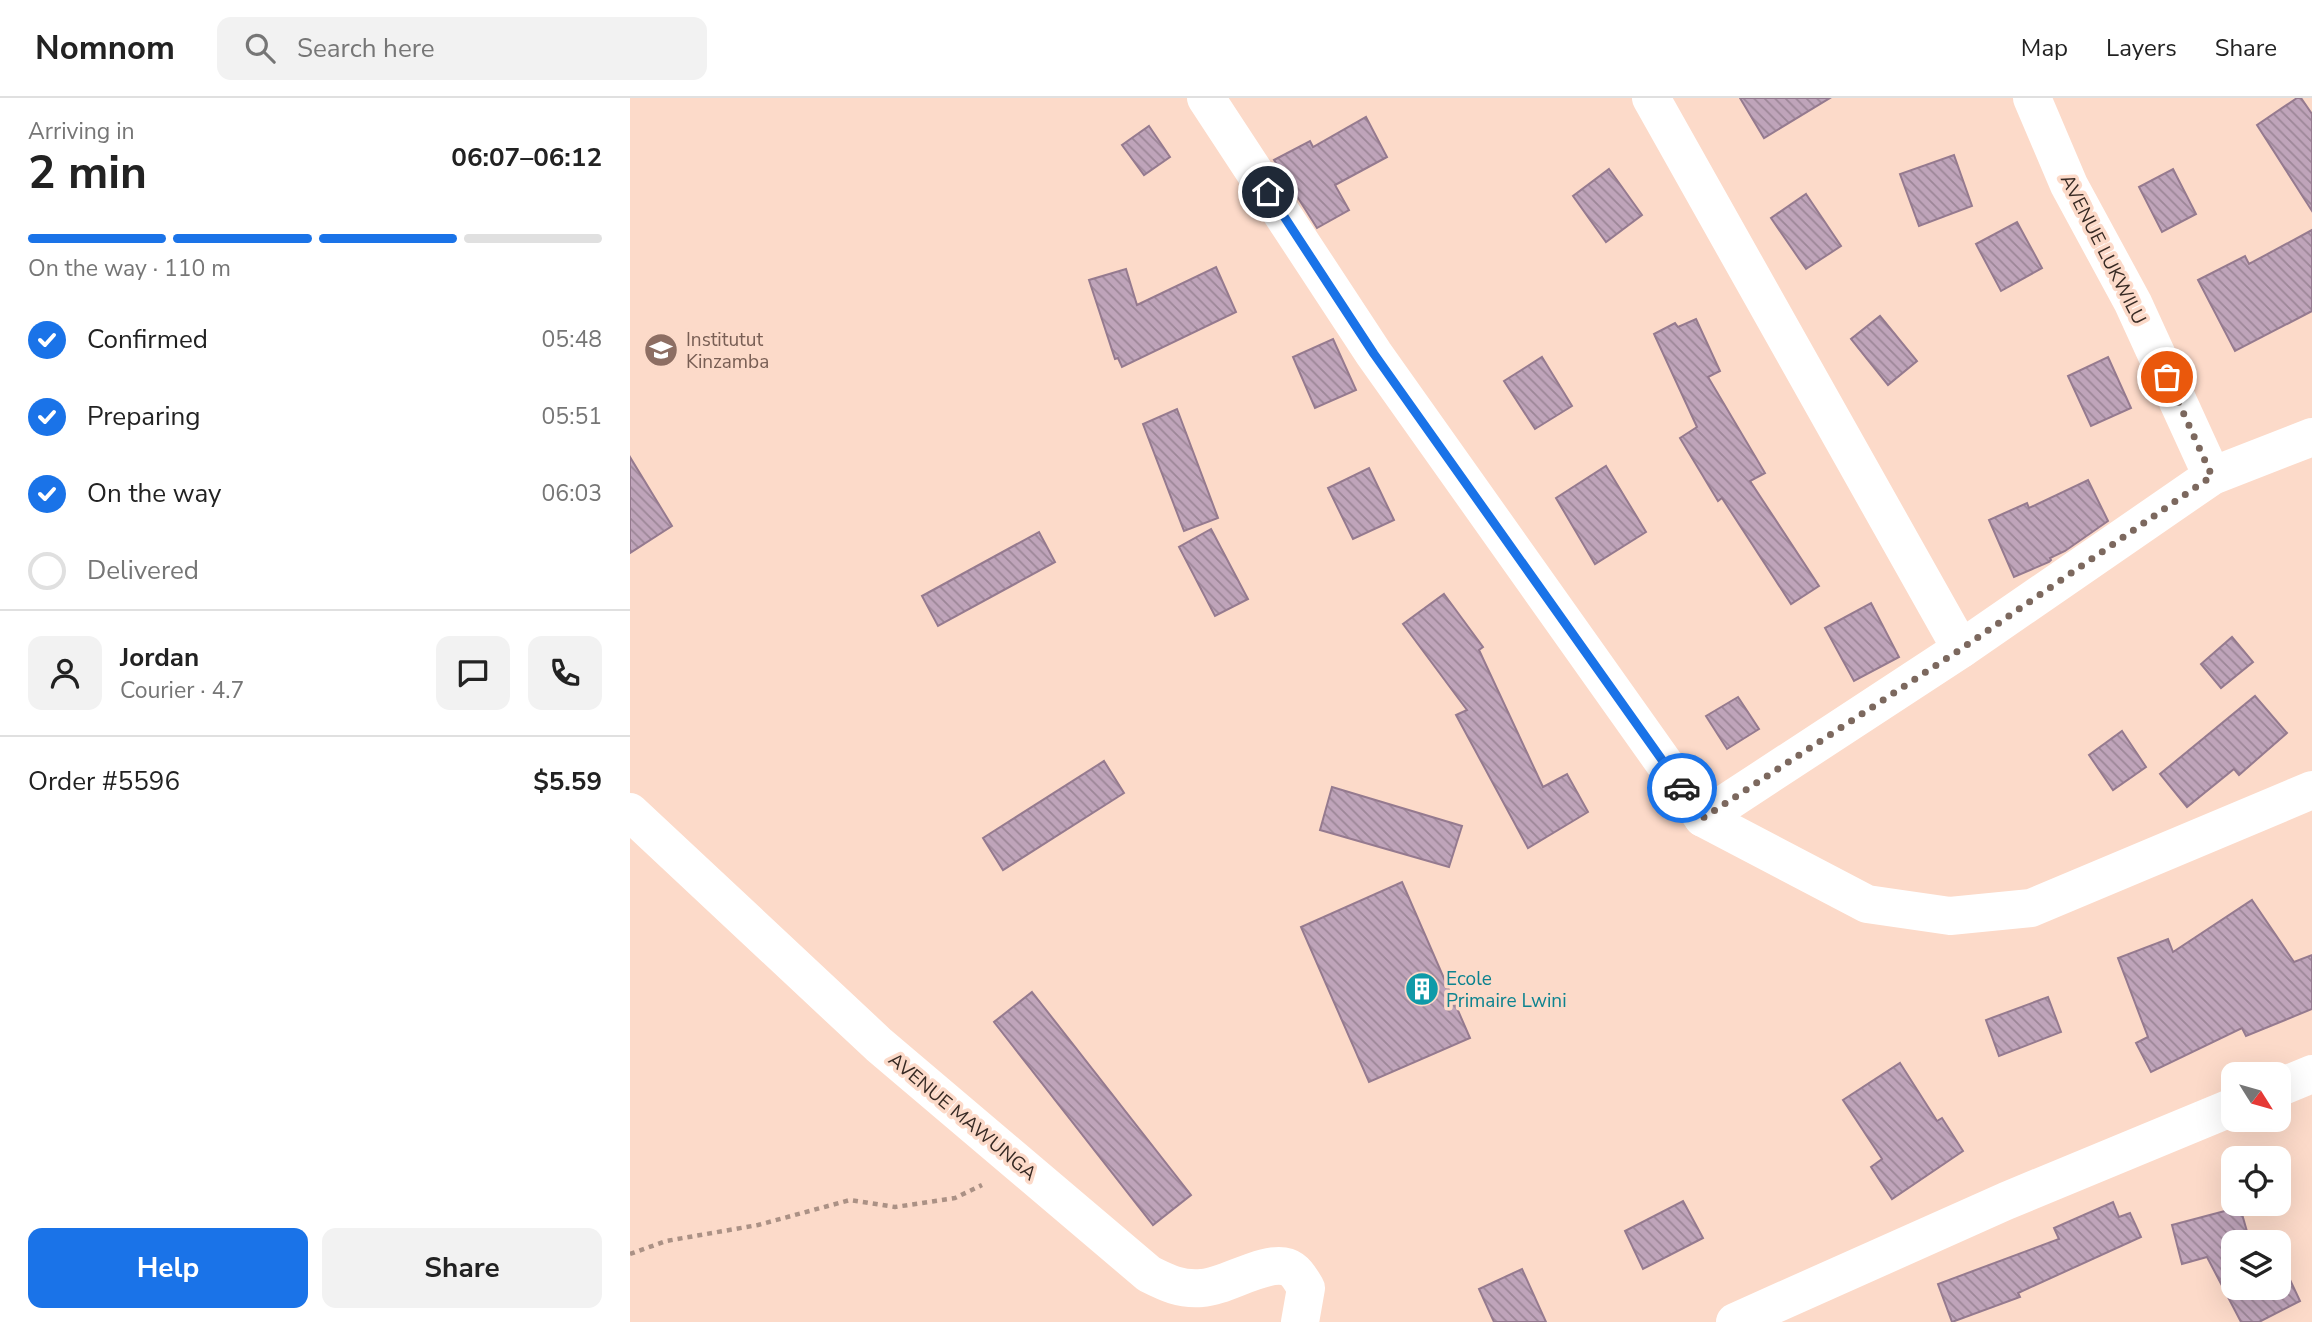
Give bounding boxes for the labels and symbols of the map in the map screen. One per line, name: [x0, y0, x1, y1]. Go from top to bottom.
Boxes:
pin: [1238, 162, 1298, 222]
street label: AVENUE LUKWILU: [2054, 170, 2152, 329]
place label: Institutut Kinzamba: [686, 327, 769, 375]
school or university icon: Institutut Kinzamba: [642, 331, 680, 369]
pin: [2137, 347, 2197, 407]
courier: [1647, 753, 1717, 823]
place label: Ecole Primaire Lwini: [1446, 966, 1567, 1014]
building icon: Ecole Primaire Lwini: [1403, 970, 1441, 1008]
street label: AVENUE MAWUNGA: [883, 1047, 1042, 1187]
north arrow: [2221, 1062, 2291, 1132]

